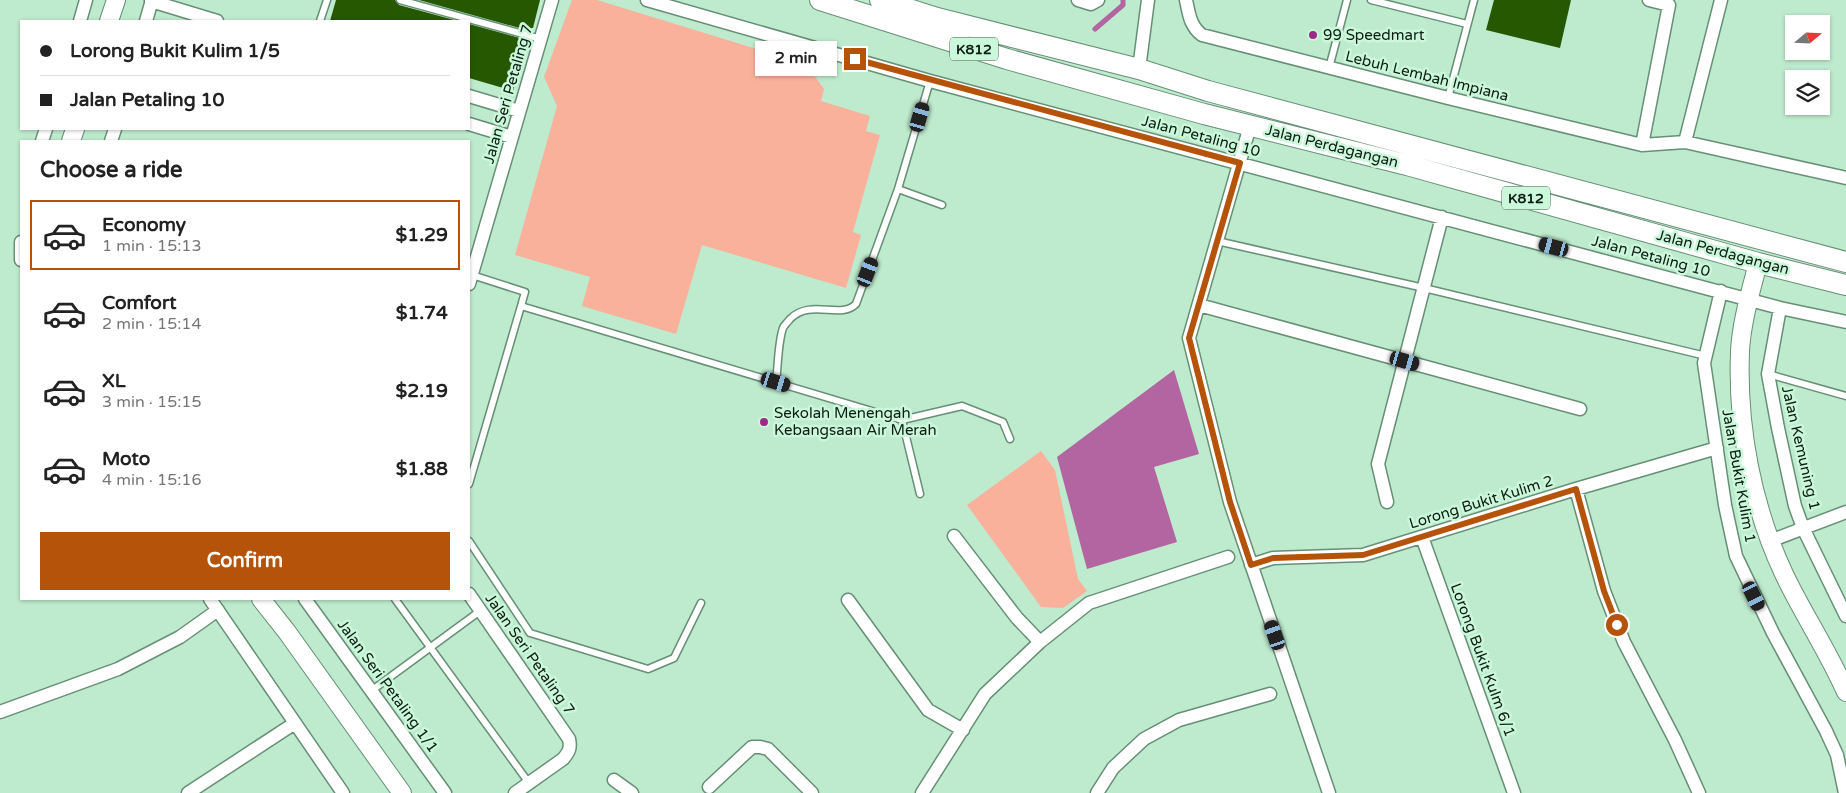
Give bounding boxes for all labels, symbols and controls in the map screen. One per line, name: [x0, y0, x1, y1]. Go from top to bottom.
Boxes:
north arrow: [1785, 15, 1830, 60]
map controls: [1785, 15, 1830, 115]
street label: Jalan Seri Petaling 7: [480, 22, 536, 166]
place label: 99 Speedmart: [1323, 26, 1425, 44]
marker: 99 Speedmart: [1307, 29, 1319, 41]
road number: K812: [950, 38, 998, 61]
text: Lorong Bukit Kulim 1/5: [70, 40, 280, 62]
callout: 2 min: [755, 42, 838, 76]
street label: Lebuh Lembah Impiana: [1343, 47, 1511, 105]
text: 2 min: [775, 48, 817, 68]
route end: [844, 48, 866, 70]
button: layers: [1785, 70, 1830, 115]
text: Jalan Petaling 10: [70, 89, 224, 111]
car: [908, 101, 931, 133]
street label: Jalan Petaling 10: [1140, 112, 1262, 160]
street label: Jalan Perdagangan: [1264, 121, 1400, 171]
text: Choose a ride: [40, 157, 183, 183]
road number: K812: [1502, 187, 1550, 210]
icon: car: [42, 213, 87, 258]
text: Economy: [102, 214, 186, 236]
text: $1.29: [396, 224, 448, 246]
street label: Jalan Perdagangan: [1655, 226, 1791, 278]
street label: Jalan Petaling 10: [1590, 232, 1712, 280]
text: 1 min · 15:13: [102, 236, 201, 256]
car: [1537, 236, 1570, 258]
car: [855, 255, 880, 289]
icon: car: [42, 291, 87, 336]
text: Comfort: [102, 292, 176, 314]
text: $1.74: [396, 302, 448, 324]
text: 2 min · 15:14: [102, 314, 201, 334]
car: [1388, 350, 1421, 372]
icon: car: [42, 369, 87, 414]
text: XL: [102, 370, 126, 392]
car: [759, 370, 792, 394]
text: $2.19: [396, 380, 448, 402]
street label: Jalan Kemuning 1: [1778, 384, 1824, 512]
text: 3 min · 15:15: [102, 392, 201, 412]
place label: Sekolah Menengah Kebangsaan Air Merah: [774, 404, 937, 439]
street label: Jalan Bukit Kulim 1: [1718, 408, 1760, 544]
marker: Sekolah Menengah Kebangsaan Air Merah: [758, 416, 770, 428]
icon: car: [42, 447, 87, 492]
text: Moto: [102, 448, 150, 470]
text: $1.88: [396, 458, 448, 480]
text: 4 min · 15:16: [102, 470, 201, 490]
street label: Lorong Bukit Kulim 2: [1407, 472, 1555, 532]
button: Confirm: [40, 532, 450, 590]
car: [1740, 579, 1767, 613]
street label: Lorong Bukit Kulm 6/1: [1447, 581, 1519, 739]
street label: Jalan Seri Petaling 7: [481, 590, 579, 718]
route start: [1606, 614, 1628, 636]
street label: Jalan Seri Petaling 1/1: [334, 616, 442, 756]
car: [1263, 618, 1286, 652]

